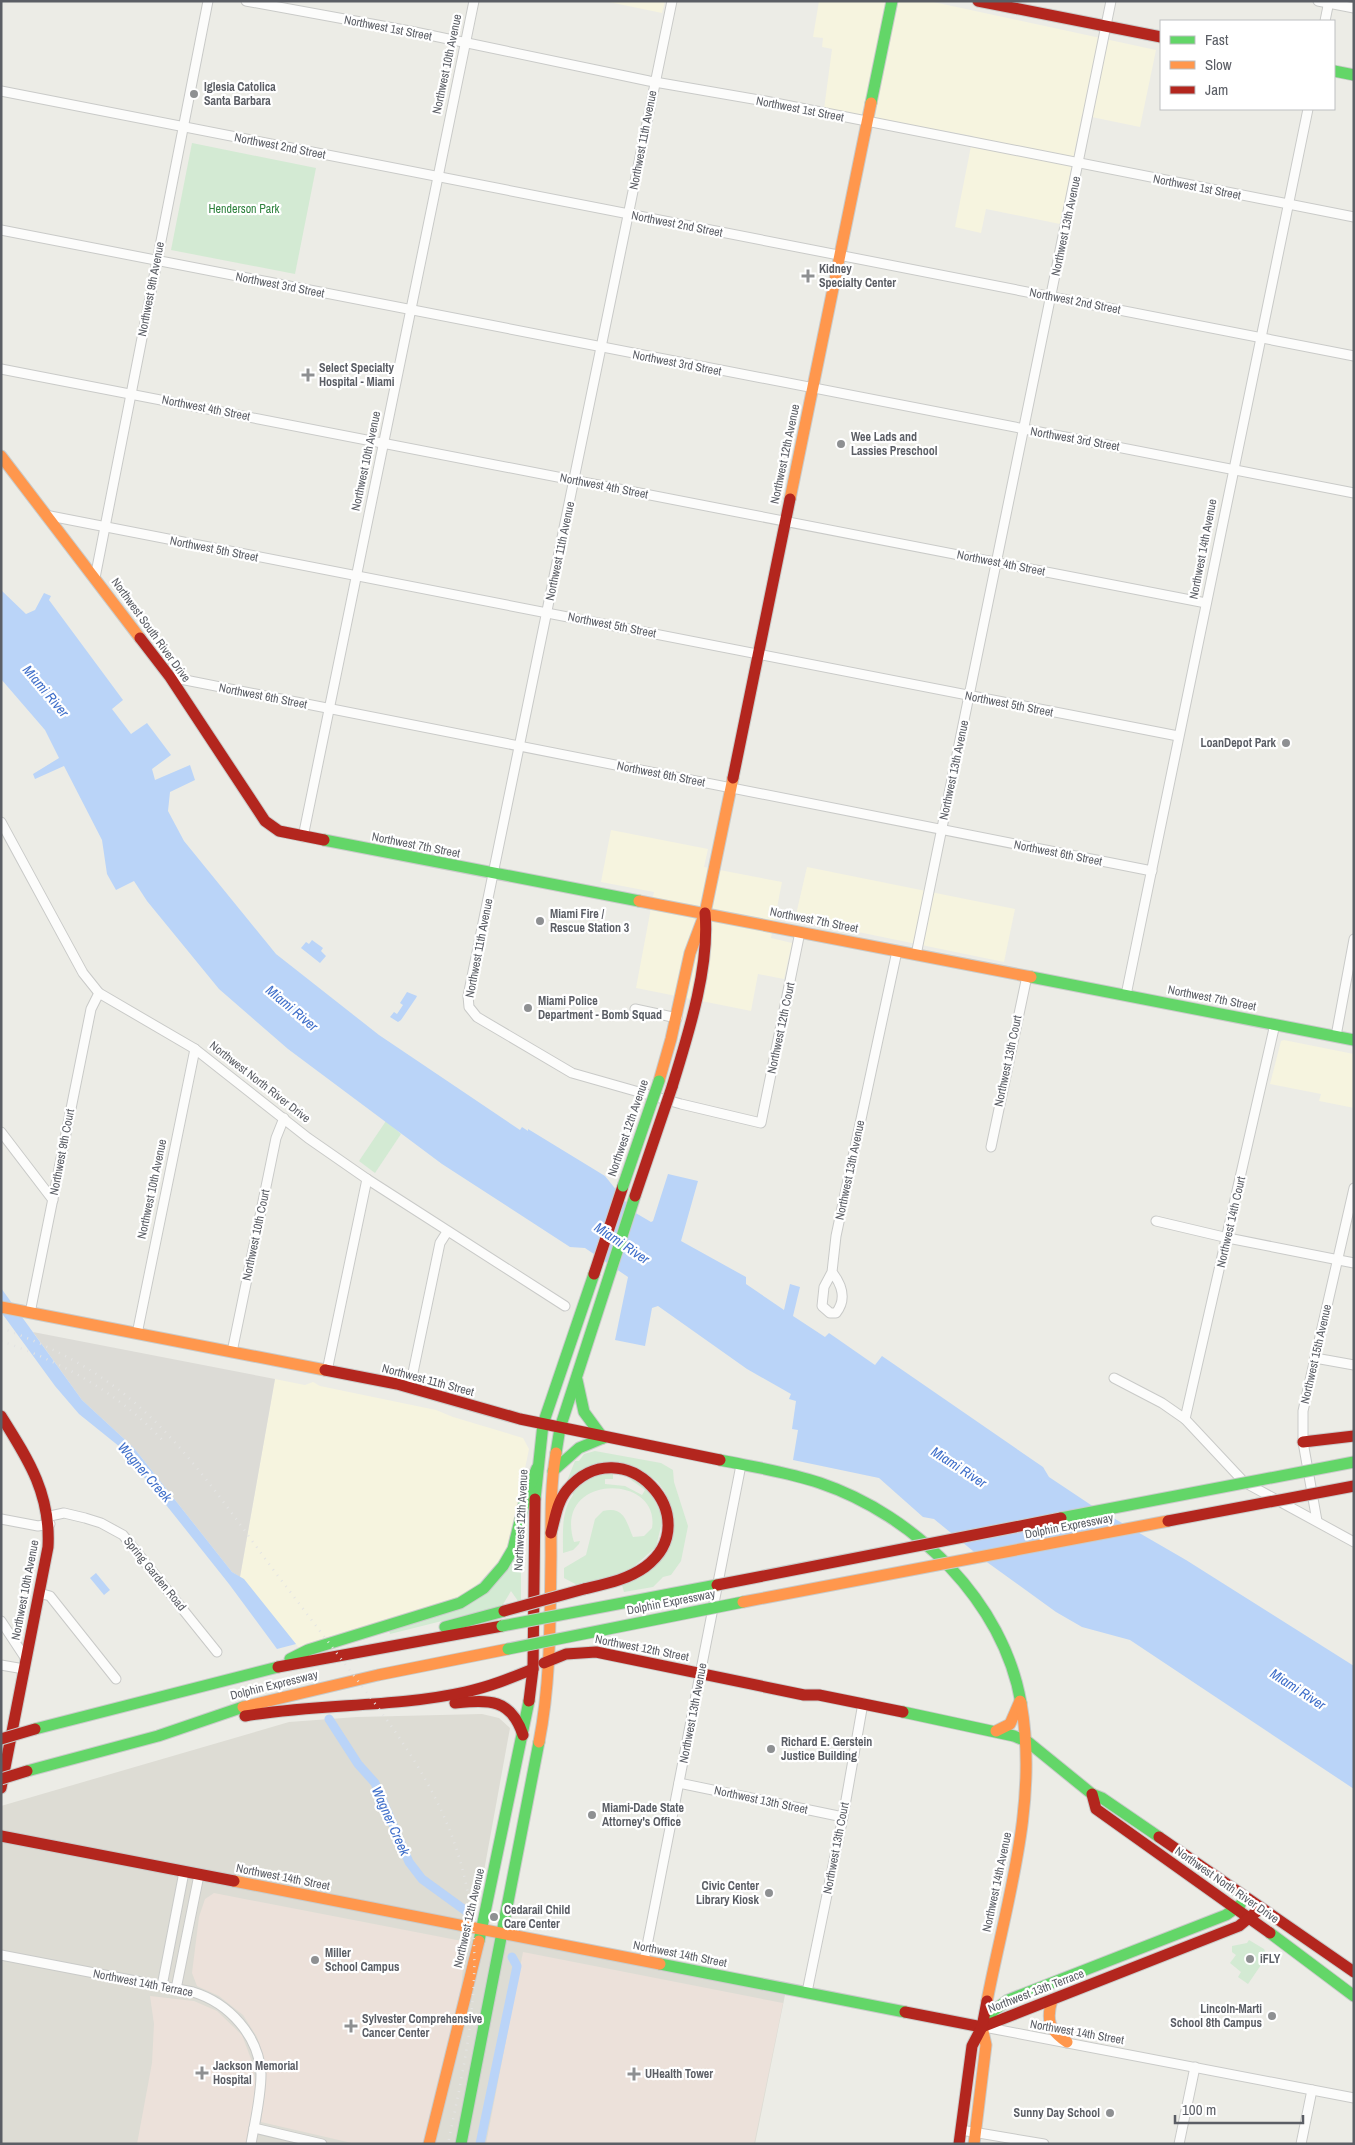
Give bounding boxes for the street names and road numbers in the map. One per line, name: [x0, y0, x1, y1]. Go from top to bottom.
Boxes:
street label: Northwest 1st Street: [343, 12, 434, 44]
street label: Northwest 10th Avenue: [429, 13, 465, 115]
street label: Northwest 11th Avenue: [626, 89, 660, 191]
street label: Northwest 1st Street: [755, 93, 846, 125]
street label: Northwest 2nd Street: [233, 129, 327, 163]
street label: Northwest 1st Street: [1152, 171, 1243, 203]
street label: Northwest 13th Avenue: [1048, 175, 1084, 277]
street label: Northwest 2nd Street: [630, 207, 724, 241]
street label: Northwest 9th Avenue: [134, 240, 168, 338]
street label: Northwest 3rd Street: [234, 269, 326, 302]
street label: Northwest 2nd Street: [1028, 284, 1122, 318]
street label: Northwest 3rd Street: [631, 347, 723, 380]
street label: Northwest 4th Street: [160, 392, 252, 424]
street label: Northwest 12th Avenue: [767, 403, 803, 505]
street label: Northwest 10th Avenue: [348, 410, 384, 512]
street label: Northwest 3rd Street: [1029, 423, 1121, 455]
street label: Northwest 4th Street: [558, 470, 650, 502]
street label: Northwest 14th Avenue: [1185, 498, 1221, 600]
street label: Northwest 11th Avenue: [542, 500, 578, 602]
street label: Northwest 5th Street: [168, 533, 260, 565]
street label: Northwest 4th Street: [955, 547, 1047, 579]
street label: Northwest South River Drive: [108, 575, 194, 685]
street label: Northwest 5th Street: [566, 609, 658, 641]
street label: Northwest 6th Street: [217, 680, 309, 712]
street label: Northwest 5th Street: [963, 688, 1055, 720]
street label: Northwest 13th Avenue: [936, 719, 972, 821]
street label: Northwest 6th Street: [615, 758, 707, 790]
street label: Northwest 7th Street: [370, 829, 462, 861]
street label: Northwest 6th Street: [1012, 837, 1104, 869]
street label: Northwest 11th Avenue: [462, 897, 496, 999]
street label: Northwest 7th Street: [768, 904, 860, 936]
street label: Northwest 12th Court: [764, 981, 799, 1075]
street label: Northwest 7th Street: [1166, 982, 1258, 1014]
street label: Northwest 13th Court: [991, 1014, 1026, 1108]
street label: Northwest North River Drive: [206, 1038, 314, 1126]
street label: Northwest 12th Avenue: [604, 1077, 652, 1179]
street label: Northwest 9th Court: [46, 1107, 78, 1196]
street label: Northwest 13th Avenue: [832, 1119, 868, 1221]
street label: Northwest 10th Avenue: [134, 1138, 170, 1240]
street label: Northwest 14th Court: [1213, 1175, 1249, 1269]
street label: Northwest 10th Court: [239, 1188, 274, 1282]
street label: Northwest 15th Avenue: [1297, 1303, 1335, 1405]
street label: Northwest 11th Street: [380, 1360, 476, 1400]
street label: Northwest 12th Avenue: [510, 1469, 532, 1571]
street label: Dolphin Expressway: [1023, 1510, 1115, 1542]
street label: Spring Garden Road: [120, 1534, 190, 1614]
street label: Northwest 10th Avenue: [7, 1539, 43, 1641]
street label: Dolphin Expressway: [625, 1586, 717, 1618]
street label: Northwest 12th Street: [594, 1631, 690, 1665]
street label: Northwest 13th Avenue: [675, 1662, 711, 1764]
street label: Dolphin Expressway: [229, 1666, 320, 1704]
street label: Northwest 13th Street: [713, 1782, 809, 1818]
street label: Northwest 13th Court: [819, 1801, 853, 1895]
street label: Northwest 14th Avenue: [979, 1831, 1015, 1933]
street label: Northwest North River Drive: [1172, 1843, 1282, 1927]
street label: Northwest 14th Street: [235, 1860, 331, 1894]
street label: Northwest 12th Avenue: [450, 1867, 488, 1969]
street label: Northwest 14th Street: [632, 1937, 728, 1971]
street label: Northwest 14th Terrace: [92, 1965, 194, 2001]
street label: Northwest 13th Terrace: [986, 1965, 1086, 2017]
street label: Northwest 14th Street: [1029, 2016, 1126, 2048]

